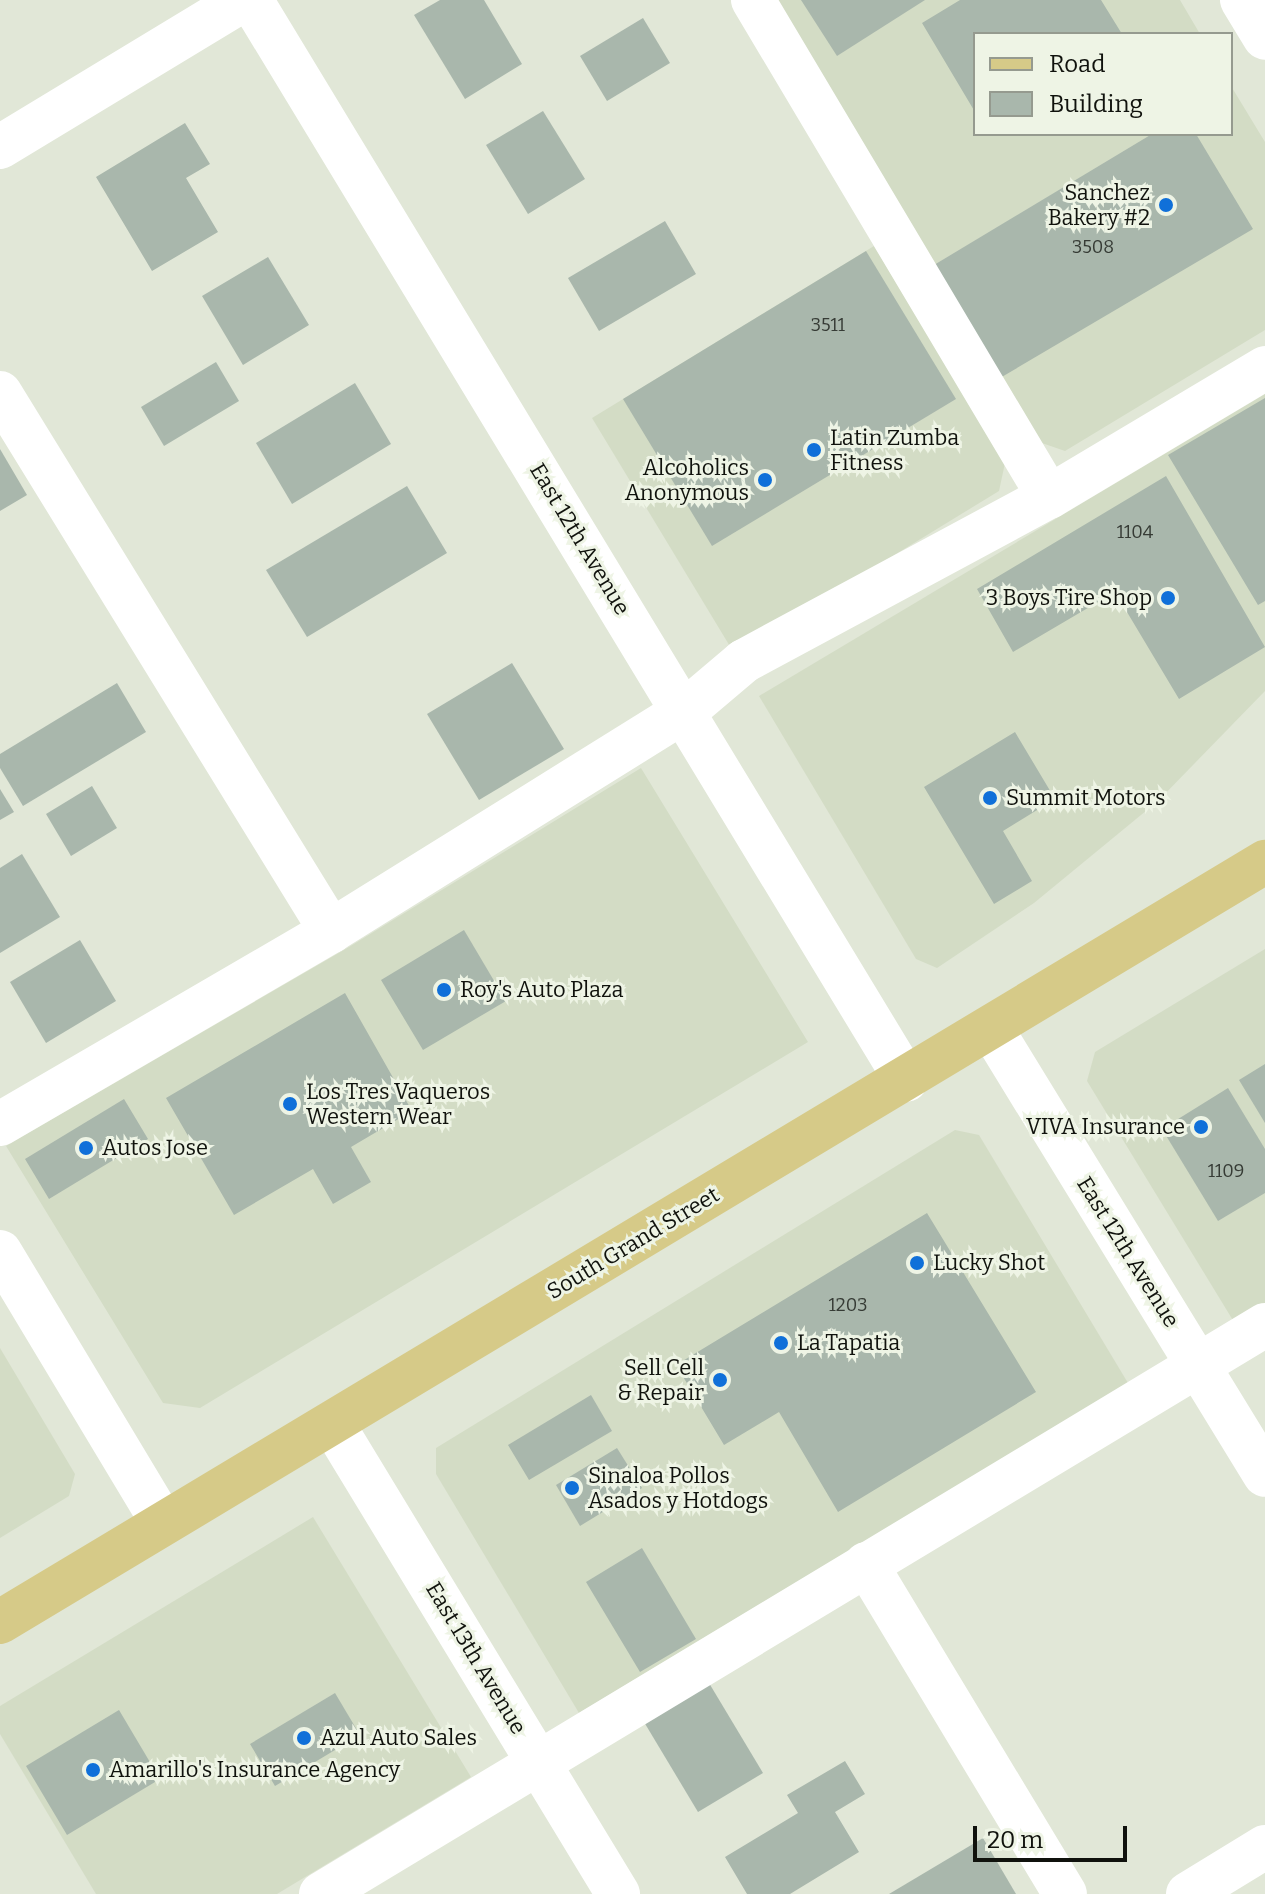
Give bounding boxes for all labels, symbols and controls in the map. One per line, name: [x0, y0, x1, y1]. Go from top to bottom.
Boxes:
legend: [973, 32, 1233, 136]
text: Road: [1049, 50, 1105, 78]
text: Building: [1049, 90, 1143, 118]
place label: Sanchez Bakery #2: [1048, 179, 1150, 230]
marker: Sanchez Bakery #2: [1157, 196, 1175, 214]
house number: 3508: [1072, 236, 1114, 258]
house number: 3511: [811, 314, 845, 336]
place label: Latin Zumba Fitness: [830, 424, 959, 476]
marker: Latin Zumba Fitness: [805, 441, 823, 459]
place label: Alcoholics Anonymous: [625, 454, 749, 506]
street label: East 12th Avenue: [524, 458, 636, 620]
marker: Alcoholics Anonymous: [756, 471, 774, 489]
house number: 1104: [1117, 521, 1153, 543]
place label: 3 Boys Tire Shop: [986, 585, 1152, 611]
marker: 3 Boys Tire Shop: [1159, 589, 1177, 607]
place label: Summit Motors: [1006, 785, 1166, 811]
marker: Summit Motors: [981, 789, 999, 807]
place label: Roy's Auto Plaza: [460, 977, 624, 1003]
marker: Roy's Auto Plaza: [435, 981, 453, 999]
place label: Los Tres Vaqueros Western Wear: [306, 1078, 490, 1130]
marker: Los Tres Vaqueros Western Wear: [281, 1095, 299, 1113]
place label: VIVA Insurance: [1026, 1114, 1185, 1140]
marker: VIVA Insurance: [1192, 1118, 1210, 1136]
place label: Autos Jose: [102, 1135, 208, 1161]
marker: Autos Jose: [77, 1139, 95, 1157]
house number: 1109: [1208, 1160, 1244, 1182]
street label: East 12th Avenue: [1071, 1172, 1185, 1332]
street label: South Grand Street: [542, 1181, 724, 1305]
place label: Lucky Shot: [933, 1250, 1045, 1276]
marker: Lucky Shot: [908, 1254, 926, 1272]
house number: 1203: [829, 1294, 867, 1316]
place label: La Tapatia: [797, 1330, 900, 1356]
marker: La Tapatia: [772, 1334, 790, 1352]
place label: Sell Cell & Repair: [617, 1354, 704, 1406]
marker: Sell Cell & Repair: [711, 1371, 729, 1389]
place label: Sinaloa Pollos Asados y Hotdogs: [588, 1462, 768, 1514]
marker: Sinaloa Pollos Asados y Hotdogs: [563, 1479, 581, 1497]
street label: East 13th Avenue: [420, 1577, 532, 1739]
place label: Azul Auto Sales: [320, 1725, 477, 1751]
marker: Azul Auto Sales: [295, 1729, 313, 1747]
place label: Amarillo's Insurance Agency: [109, 1757, 400, 1783]
marker: Amarillo's Insurance Agency: [84, 1761, 102, 1779]
scale bar: [977, 1810, 1131, 1860]
text: 20 m: [987, 1826, 1043, 1854]

